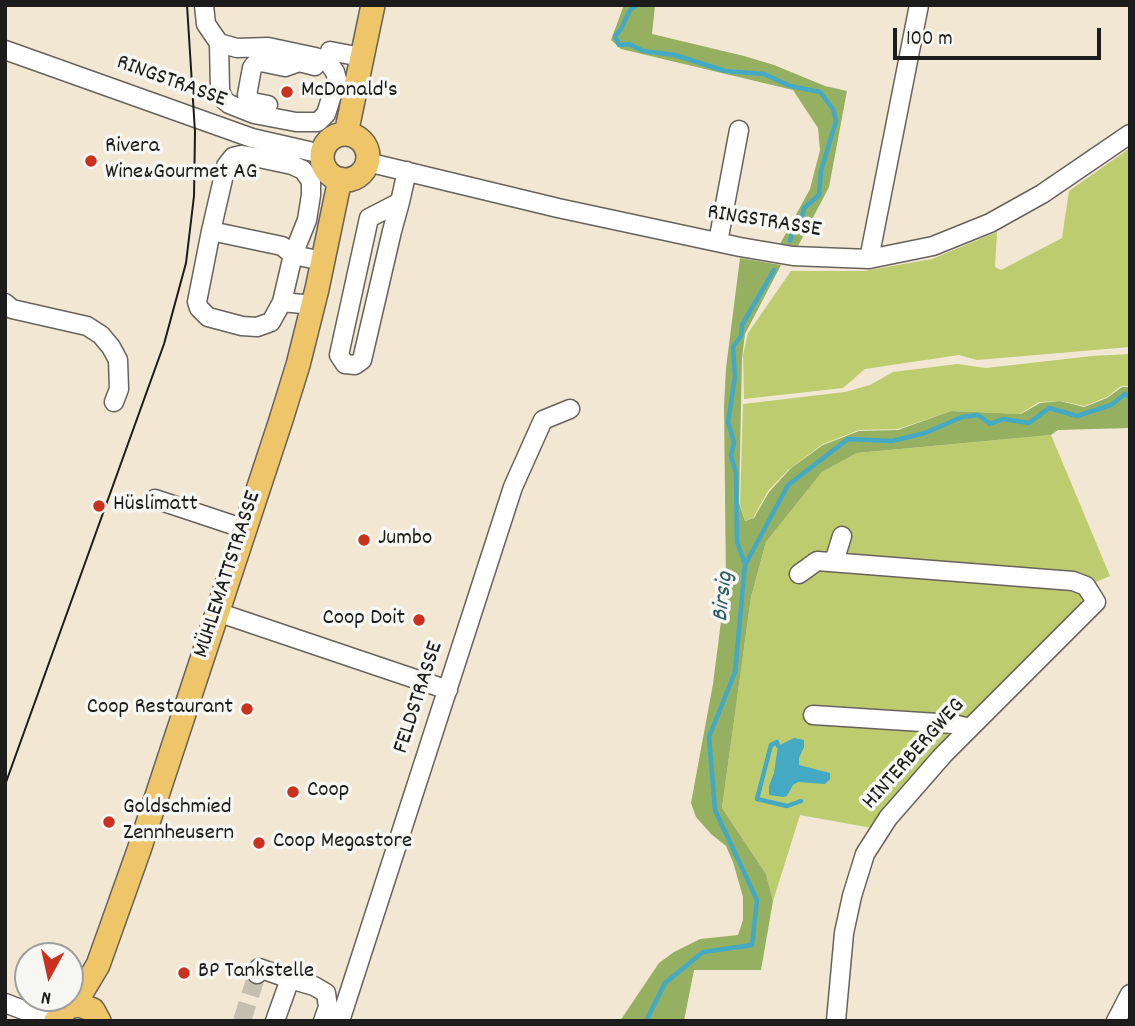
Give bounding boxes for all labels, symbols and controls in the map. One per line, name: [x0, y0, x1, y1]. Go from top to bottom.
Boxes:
scale bar: [897, 14, 1105, 58]
text: 100 m: [906, 25, 953, 55]
street label: RINGSTRASSE: [112, 50, 230, 116]
place label: McDonald's: [301, 78, 398, 106]
marker: McDonald's: [279, 84, 295, 100]
place label: Rivera Wine&Gourmet AG: [105, 134, 257, 188]
marker: Rivera Wine&Gourmet AG: [83, 153, 99, 169]
street label: RINGSTRASSE: [705, 200, 823, 246]
street label: MÜHLEMATTSTRASSE: [189, 488, 269, 662]
place label: Hüslimatt: [113, 492, 198, 520]
marker: Hüslimatt: [91, 498, 107, 514]
place label: Jumbo: [378, 526, 432, 554]
marker: Jumbo: [356, 532, 372, 548]
water label: Birsig: [708, 571, 742, 623]
place label: Coop Doit: [322, 606, 405, 634]
marker: Coop Doit: [411, 612, 427, 628]
street label: FELDSTRASSE: [389, 639, 451, 757]
street label: HINTERBERGWEG: [858, 694, 972, 816]
place label: Coop Restaurant: [87, 695, 233, 723]
marker: Coop Restaurant: [239, 701, 255, 717]
place label: Coop: [307, 778, 349, 806]
marker: Coop: [285, 784, 301, 800]
place label: Goldschmied Zennheusern: [123, 795, 234, 849]
marker: Goldschmied Zennheusern: [101, 814, 117, 830]
place label: Coop Megastore: [273, 829, 412, 857]
marker: Coop Megastore: [251, 835, 267, 851]
north arrow: [14, 942, 84, 1012]
place label: BP Tankstelle: [198, 959, 314, 987]
marker: BP Tankstelle: [176, 965, 192, 981]
text: N: [40, 982, 53, 1010]

